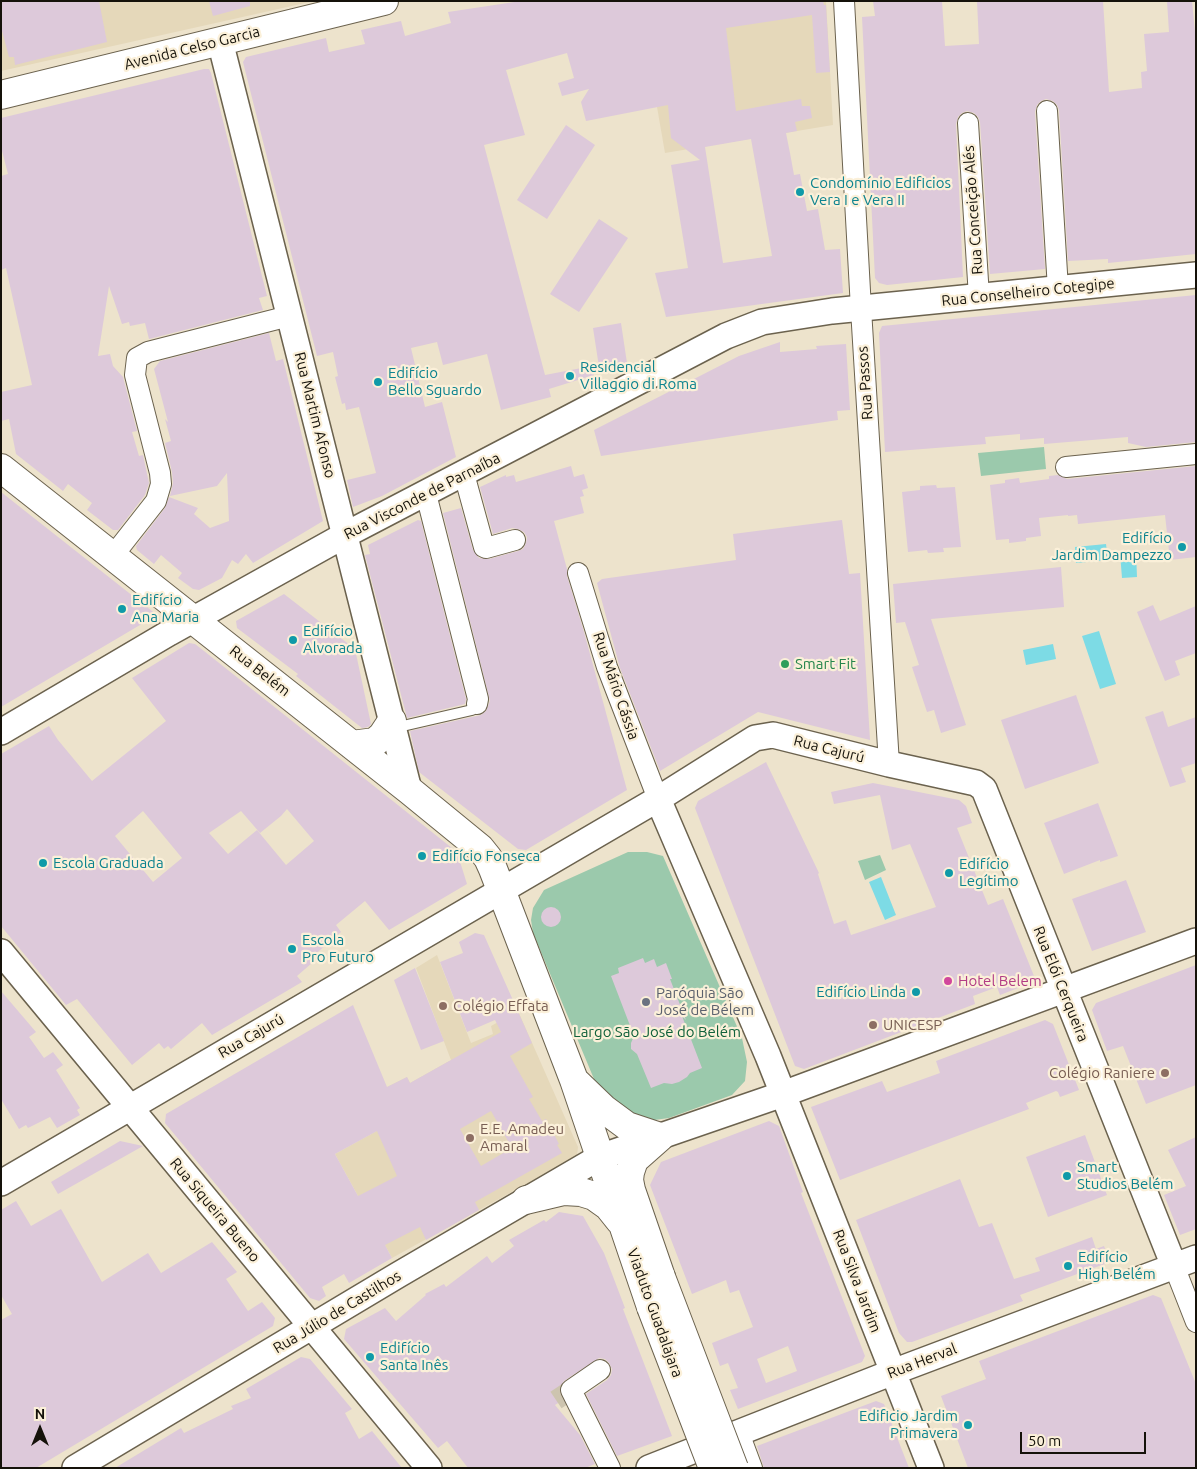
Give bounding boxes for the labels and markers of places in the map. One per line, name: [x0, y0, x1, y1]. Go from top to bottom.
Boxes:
place label: Condomínio Edificios Vera I e Vera II: [810, 174, 951, 209]
marker: Condomínio Edificios Vera I e Vera II: [794, 186, 806, 198]
place label: Residencial Villaggio di Roma: [580, 358, 697, 393]
place label: Edifício Bello Sguardo: [388, 364, 482, 399]
marker: Residencial Villaggio di Roma: [564, 370, 576, 382]
marker: Edifício Bello Sguardo: [372, 376, 384, 388]
place label: Edifício Jardim Dampezzo: [1052, 529, 1172, 564]
marker: Edifício Jardim Dampezzo: [1176, 541, 1188, 553]
place label: Edifício Ana Maria: [132, 591, 199, 626]
marker: Edifício Ana Maria: [116, 603, 128, 615]
place label: Edifício Alvorada: [303, 622, 363, 657]
marker: Edifício Alvorada: [287, 634, 299, 646]
place label: Smart Fit: [795, 655, 856, 673]
marker: Smart Fit: [779, 658, 791, 670]
place label: Edifício Fonseca: [432, 847, 540, 865]
marker: Edifício Fonseca: [416, 850, 428, 862]
place label: Escola Graduada: [53, 854, 164, 872]
place label: Edifício Legítimo: [959, 855, 1018, 890]
marker: Escola Graduada: [37, 857, 49, 869]
marker: Edifício Legítimo: [943, 867, 955, 879]
place label: Escola Pro Futuro: [302, 931, 374, 966]
marker: Escola Pro Futuro: [286, 943, 298, 955]
place label: Hotel Belem: [958, 972, 1042, 990]
marker: Hotel Belem: [942, 975, 954, 987]
place label: Edifício Linda: [816, 983, 906, 1001]
place label: Paróquia São José de Bélem: [656, 984, 754, 1019]
marker: Edifício Linda: [910, 986, 922, 998]
marker: Paróquia São José de Bélem: [640, 996, 652, 1008]
place label: Colégio Effata: [453, 997, 549, 1015]
marker: Colégio Effata: [437, 1000, 449, 1012]
place label: UNICESP: [883, 1016, 942, 1034]
marker: UNICESP: [867, 1019, 879, 1031]
place label: Colégio Raniere: [1049, 1064, 1155, 1082]
marker: Colégio Raniere: [1159, 1067, 1171, 1079]
place label: E.E. Amadeu Amaral: [480, 1120, 564, 1155]
marker: E.E. Amadeu Amaral: [464, 1132, 476, 1144]
place label: Smart Studios Belém: [1077, 1158, 1173, 1193]
marker: Smart Studios Belém: [1061, 1170, 1073, 1182]
place label: Edifício High Belém: [1078, 1248, 1156, 1283]
marker: Edifício High Belém: [1062, 1260, 1074, 1272]
place label: Edifício Santa Inês: [380, 1339, 448, 1374]
marker: Edifício Santa Inês: [364, 1351, 376, 1363]
place label: Edificio Jardim Primavera: [859, 1407, 958, 1442]
marker: Edificio Jardim Primavera: [962, 1419, 974, 1431]

